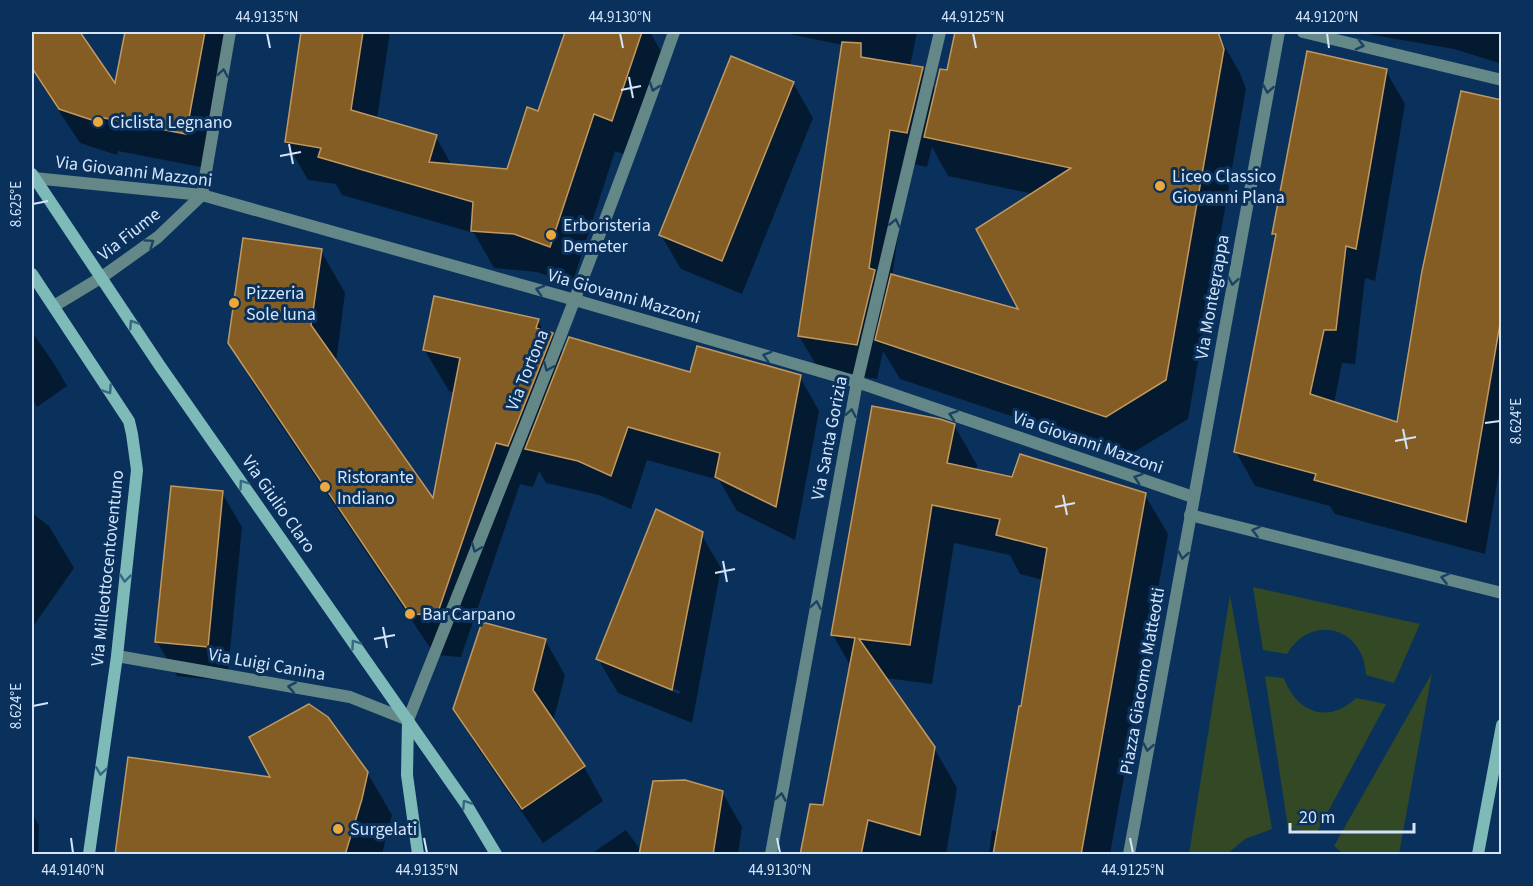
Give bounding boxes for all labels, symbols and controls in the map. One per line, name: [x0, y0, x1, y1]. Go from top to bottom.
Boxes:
text: 44.9135°N: [235, 7, 299, 28]
text: 44.9130°N: [588, 7, 652, 28]
text: 44.9125°N: [941, 7, 1005, 28]
text: 44.9120°N: [1295, 7, 1359, 28]
one-way arrow: [1355, 38, 1365, 51]
one-way arrow: [216, 68, 229, 78]
one-way arrow: [649, 81, 662, 92]
one-way arrow: [1262, 84, 1275, 94]
place label: Ciclista Legnano: [110, 110, 232, 135]
marker: Ciclista Legnano: [91, 115, 105, 129]
street label: Via Giovanni Mazzoni: [54, 149, 214, 194]
place label: Liceo Classico Giovanni Plana: [1172, 164, 1285, 210]
marker: Liceo Classico Giovanni Plana: [1153, 179, 1167, 193]
text: 8.625°E: [6, 181, 27, 227]
street label: Via Fiume: [93, 202, 166, 267]
place label: Erboristeria Demeter: [563, 213, 651, 259]
one-way arrow: [887, 218, 900, 228]
marker: Erboristeria Demeter: [544, 228, 558, 242]
street label: Via Montegrappa: [1189, 233, 1236, 362]
one-way arrow: [143, 239, 154, 250]
street label: Via Giovanni Mazzoni: [545, 263, 703, 330]
one-way arrow: [1227, 275, 1240, 285]
place label: Pizzeria Sole luna: [246, 281, 316, 327]
one-way arrow: [535, 285, 546, 297]
marker: Pizzeria Sole luna: [227, 296, 241, 310]
one-way arrow: [129, 319, 140, 330]
street label: Via Tortona: [500, 326, 555, 414]
one-way arrow: [762, 351, 773, 363]
one-way arrow: [543, 361, 555, 372]
street label: Via Santa Gorizia: [805, 374, 854, 502]
one-way arrow: [101, 384, 113, 394]
text: 8.624°E: [1506, 398, 1527, 444]
street label: Via Giovanni Mazzoni: [1009, 405, 1166, 480]
one-way arrow: [844, 409, 857, 419]
one-way arrow: [948, 410, 959, 422]
street label: Via Giulio Claro: [236, 450, 321, 558]
place label: Ristorante Indiano: [337, 465, 414, 511]
street label: Via Milleottocentoventuno: [85, 469, 130, 668]
one-way arrow: [1133, 473, 1144, 486]
one-way arrow: [239, 480, 250, 491]
marker: Ristorante Indiano: [318, 480, 332, 494]
one-way arrow: [1251, 526, 1261, 538]
one-way arrow: [471, 542, 483, 553]
one-way arrow: [1177, 550, 1190, 560]
one-way arrow: [119, 573, 132, 582]
one-way arrow: [1440, 573, 1450, 586]
street label: Piazza Giacomo Matteotti: [1114, 585, 1171, 777]
one-way arrow: [809, 600, 822, 610]
place label: Bar Carpano: [422, 602, 516, 627]
marker: Bar Carpano: [403, 607, 417, 621]
one-way arrow: [351, 640, 362, 651]
street label: Via Luigi Canina: [206, 642, 328, 687]
one-way arrow: [287, 681, 296, 693]
text: 8.624°E: [6, 683, 27, 729]
one-way arrow: [1143, 742, 1155, 752]
one-way arrow: [95, 766, 107, 776]
one-way arrow: [775, 792, 787, 802]
scale bar: [1290, 796, 1414, 834]
one-way arrow: [462, 800, 473, 811]
text: 20 m: [1299, 805, 1335, 830]
place label: Surgelati: [350, 817, 417, 842]
marker: Surgelati: [331, 822, 345, 836]
text: 44.9140°N: [41, 860, 105, 881]
text: 44.9135°N: [395, 860, 459, 881]
text: 44.9130°N: [748, 860, 812, 881]
text: 44.9125°N: [1101, 860, 1165, 881]

